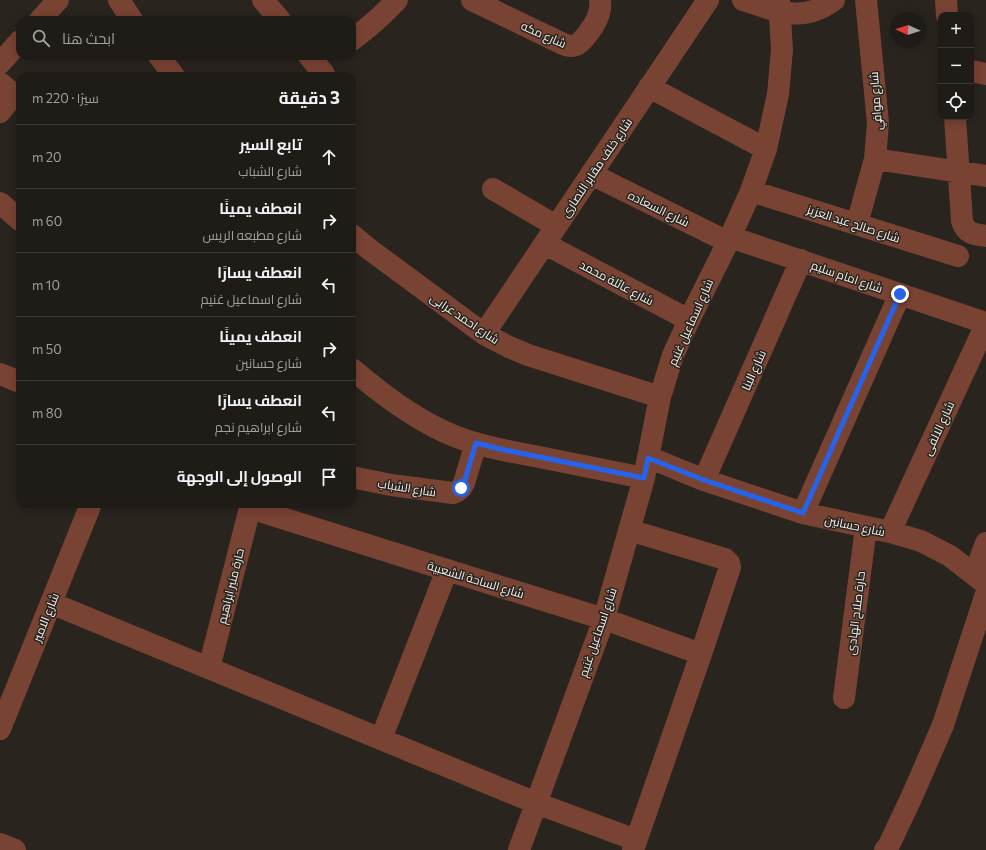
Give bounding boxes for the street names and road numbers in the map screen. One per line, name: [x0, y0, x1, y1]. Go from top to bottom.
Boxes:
street label: شارع مكه: [518, 18, 569, 52]
street label: شارع موافي: [866, 71, 888, 131]
street label: شارع خلف مقابر النصارى: [558, 115, 636, 220]
street label: شارع السعاده: [625, 187, 692, 231]
street label: شارع صالح عبد العزيز: [804, 201, 902, 247]
street label: شارع عائلة محمد: [577, 257, 656, 309]
street label: شارع امام سليم: [809, 257, 885, 297]
street label: شارع اسماعيل غنيم: [665, 276, 717, 368]
street label: شارع احمد عرابى: [427, 290, 502, 348]
street label: شارع البنا: [738, 348, 770, 393]
street label: شارع الالفى: [919, 399, 958, 458]
street label: شارع الشباب: [376, 475, 437, 501]
street label: شارع حسانين: [823, 512, 886, 540]
street label: حارة منير ابراهيم: [214, 547, 248, 626]
street label: شارع الساحة الشعبية: [425, 558, 526, 602]
street label: حارة صلاح الهادى: [843, 570, 869, 656]
street label: شارع اسماعيل غنيم: [575, 585, 621, 679]
street label: شارع الامير: [29, 591, 63, 645]

